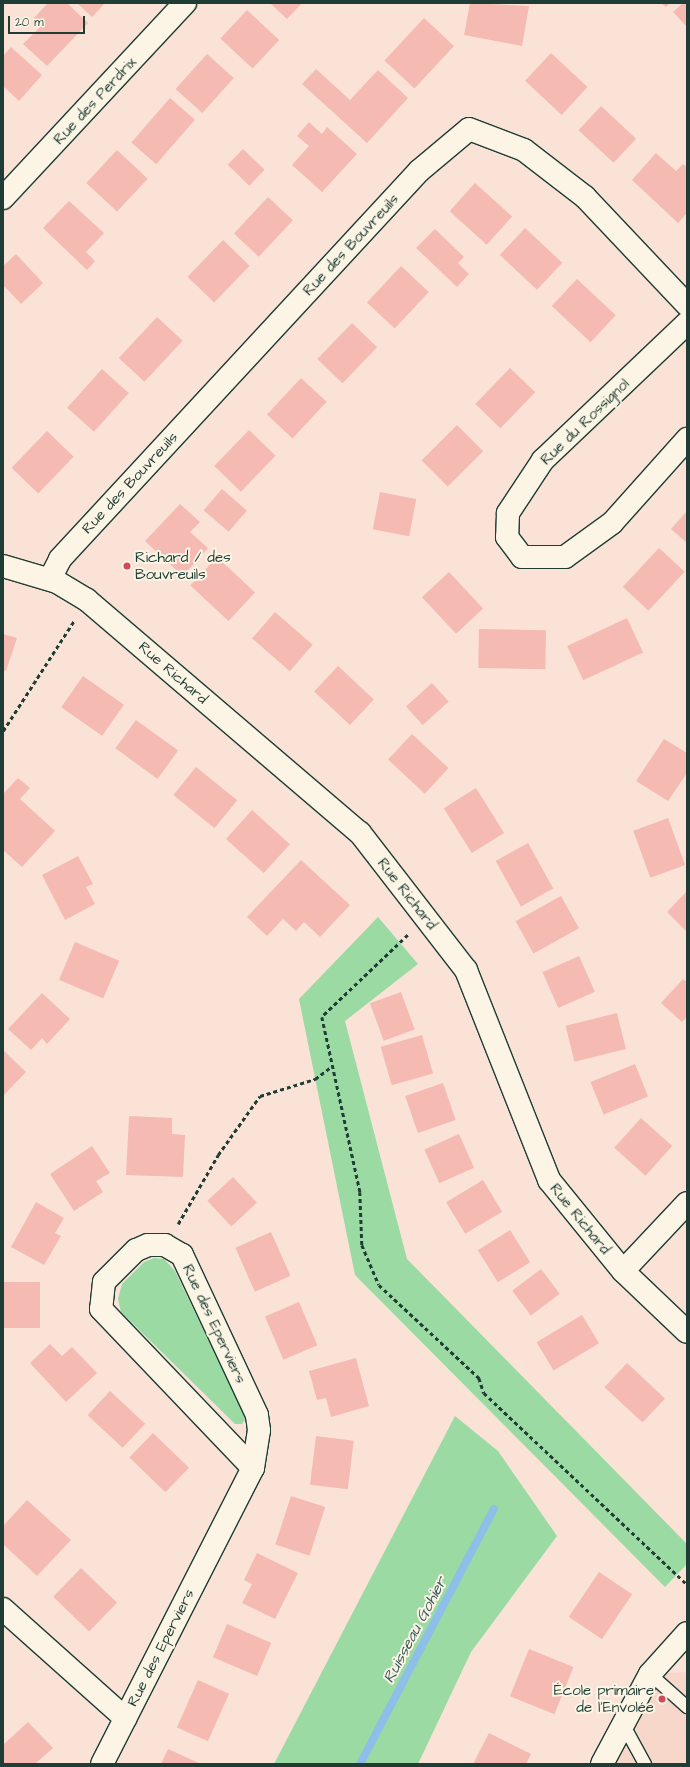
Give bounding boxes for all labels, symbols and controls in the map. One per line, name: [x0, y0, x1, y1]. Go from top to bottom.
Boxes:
scale bar: [10, 8, 87, 34]
text: 20 m: [15, 14, 44, 31]
street label: Rue des Perdrix: [50, 54, 140, 148]
street label: Rue des Bouvreuils: [299, 190, 403, 300]
street label: Rue du Rossignol: [537, 375, 633, 469]
street label: Rue des Bouvreuils: [78, 428, 182, 538]
place label: Richard / des Bouvreuils: [135, 548, 231, 583]
marker: Richard / des Bouvreuils: [122, 561, 132, 571]
street label: Rue Richard: [135, 638, 211, 708]
street label: Rue Richard: [373, 855, 441, 933]
street label: Rue Richard: [546, 1180, 614, 1258]
street label: Rue des Eperviers: [179, 1262, 249, 1386]
water label: Ruisseau Gohier: [379, 1574, 451, 1686]
street label: Rue des Eperviers: [124, 1586, 198, 1710]
place label: École primaire de l'Envolée: [554, 1681, 654, 1716]
marker: École primaire de l'Envolée: [657, 1694, 667, 1704]

